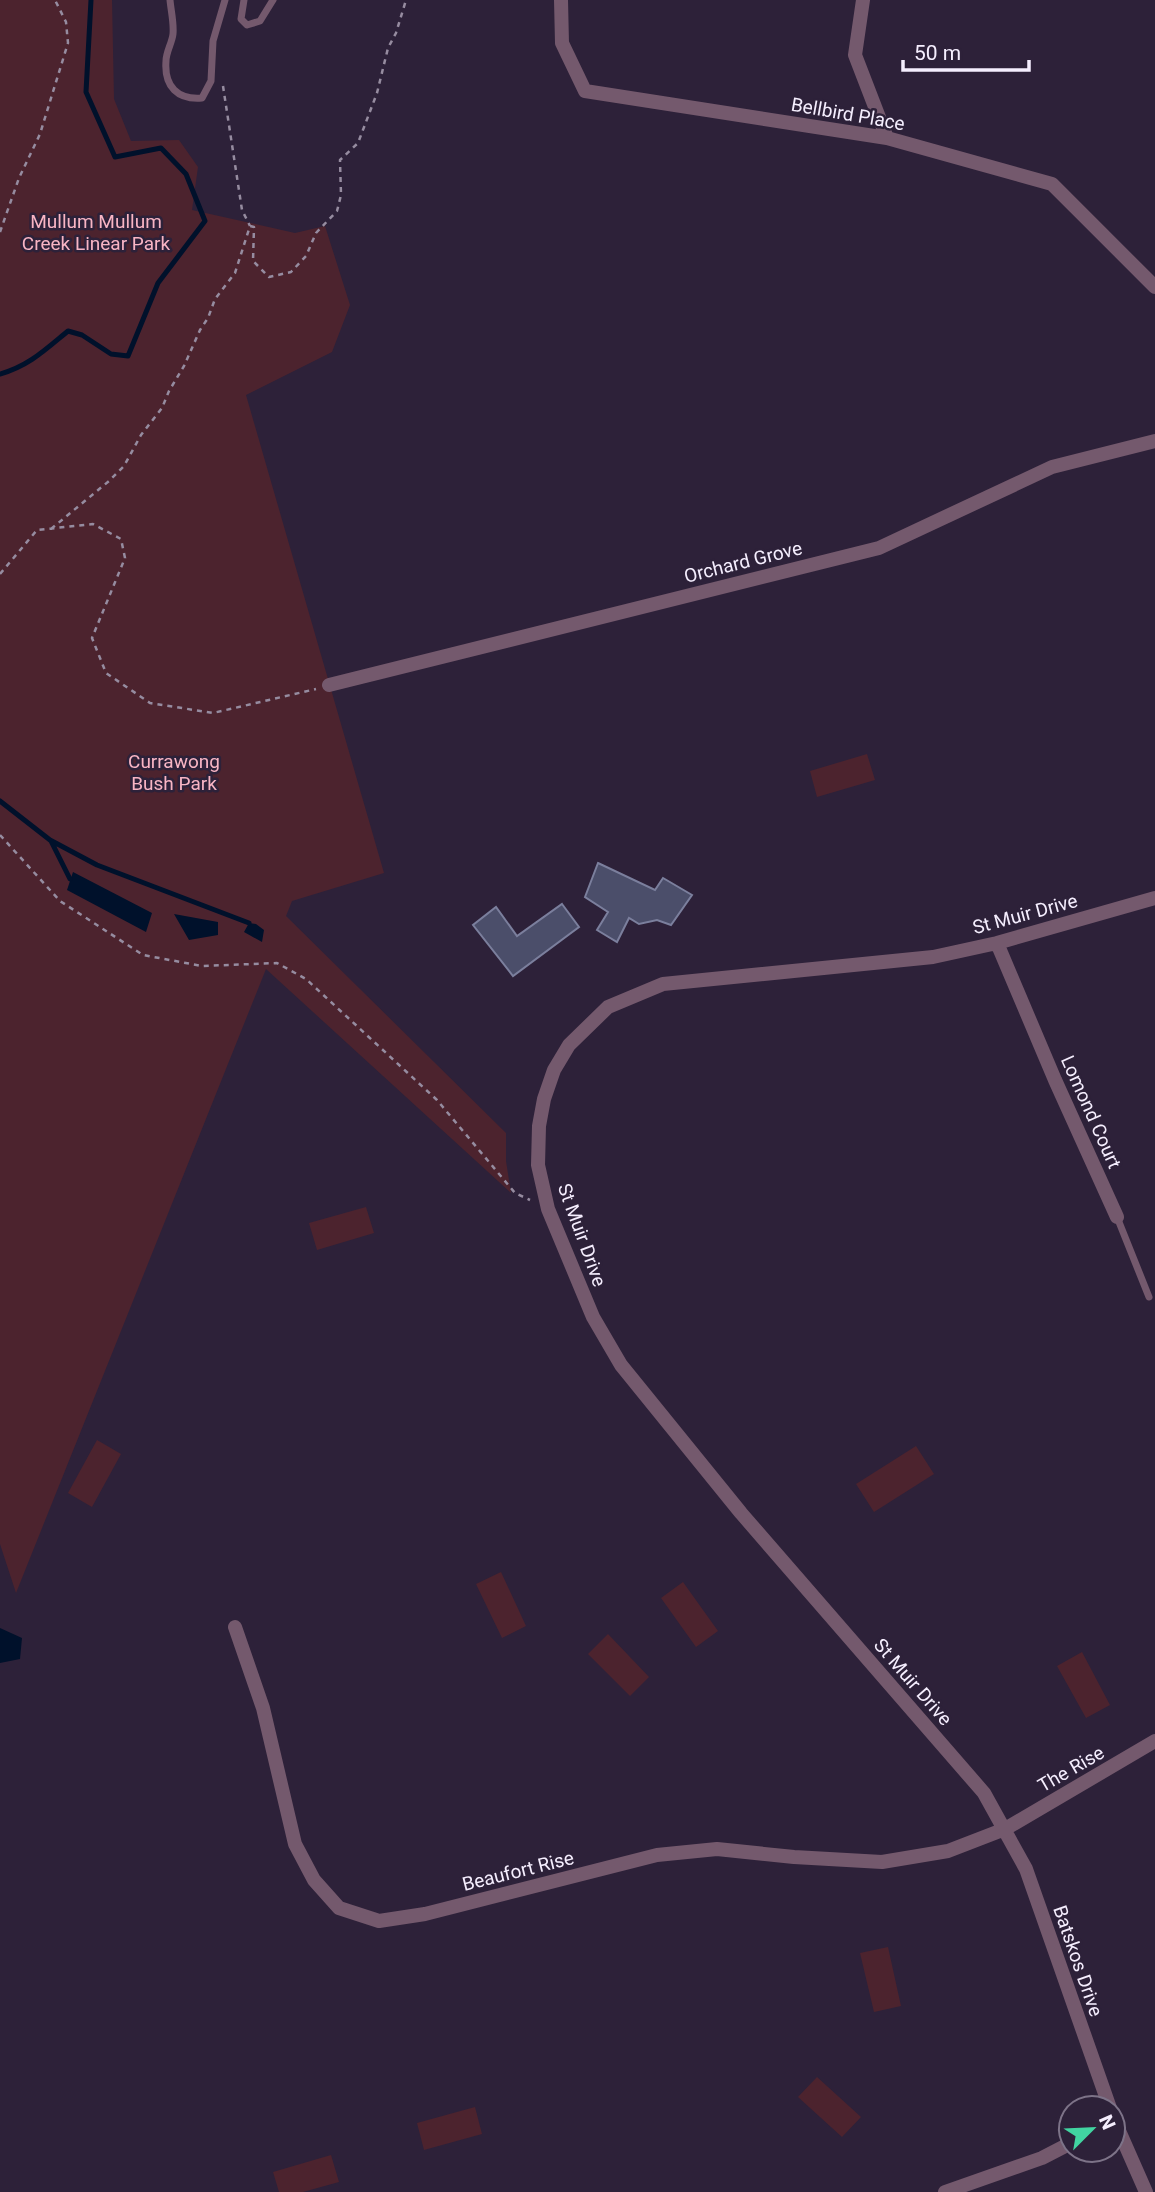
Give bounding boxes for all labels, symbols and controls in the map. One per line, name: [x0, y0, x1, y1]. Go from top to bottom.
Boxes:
scale bar: [903, 28, 1029, 72]
text: 50 m: [914, 41, 961, 65]
street label: Bellbird Place: [789, 93, 907, 135]
park label: Mullum Mullum Creek Linear Park: [22, 210, 171, 255]
street label: Orchard Grove: [682, 536, 804, 588]
park label: Currawong Bush Park: [128, 750, 220, 795]
street label: St Muir Drive: [970, 889, 1080, 939]
street label: Lomond Court: [1056, 1052, 1126, 1172]
street label: St Muir Drive: [553, 1180, 611, 1290]
street label: St Muir Drive: [869, 1634, 957, 1730]
street label: The Rise: [1034, 1741, 1108, 1797]
street label: Beaufort Rise: [460, 1846, 576, 1896]
street label: Batskos Drive: [1048, 1902, 1108, 2020]
north arrow: [1057, 2094, 1127, 2164]
text: N: [1094, 2111, 1120, 2133]

